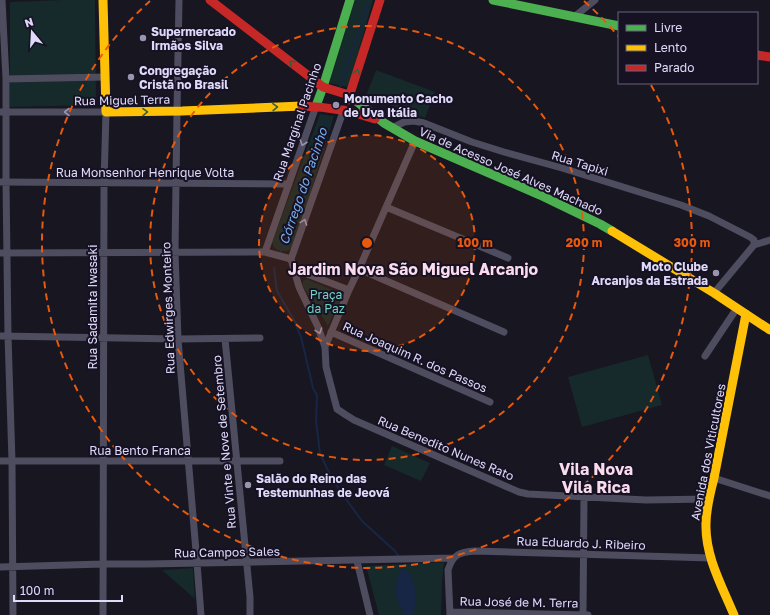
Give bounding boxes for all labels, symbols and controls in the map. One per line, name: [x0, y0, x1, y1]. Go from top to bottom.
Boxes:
north arrow: [12, 12, 52, 52]
legend: [618, 12, 758, 84]
text: N: [23, 15, 35, 29]
text: Livre: [654, 20, 682, 35]
place label: Supermercado Irmãos Silva: [151, 24, 236, 53]
marker: Supermercado Irmãos Silva: [138, 33, 148, 43]
text: Lento: [654, 40, 687, 55]
text: Parado: [654, 60, 694, 75]
street label: Rua Marginal Pacinho: [270, 61, 324, 183]
one-way arrow: [290, 61, 297, 68]
place label: Congregação Cristã no Brasil: [139, 63, 228, 92]
one-way arrow: [352, 69, 361, 76]
marker: Congregação Cristã no Brasil: [126, 72, 136, 82]
place label: Monumento Cacho de Uva Itália: [344, 91, 453, 120]
street label: Rua Miguel Terra: [74, 92, 170, 108]
marker: Monumento Cacho de Uva Itália: [331, 100, 341, 110]
one-way arrow: [272, 103, 278, 111]
one-way arrow: [142, 107, 148, 116]
one-way arrow: [64, 108, 70, 116]
water label: Córrego do Pacinho: [276, 124, 331, 246]
street label: Via de Acesso José Alves Machado: [417, 124, 605, 218]
one-way arrow: [299, 139, 308, 146]
street label: Rua Tapixi: [550, 147, 610, 179]
street label: Rua Monsenhor Henrique Volta: [56, 165, 234, 180]
one-way arrow: [299, 218, 308, 225]
text: 100 m: [457, 235, 493, 250]
text: 200 m: [566, 235, 602, 250]
text: 300 m: [674, 235, 710, 250]
centre of rings: [360, 236, 374, 250]
street label: Rua Edwirges Monteiro: [158, 242, 178, 374]
street label: Rua Sadamita Iwasaki: [85, 244, 100, 370]
district label: Jardim Nova São Miguel Arcanjo: [288, 259, 539, 279]
place label: Moto Clube Arcanjos da Estrada: [592, 259, 708, 288]
marker: Moto Clube Arcanjos da Estrada: [711, 268, 721, 278]
park label: Praça da Paz: [307, 287, 345, 316]
street label: Rua Joaquim R. dos Passos: [340, 318, 490, 396]
one-way arrow: [314, 327, 322, 334]
street label: Rua Vinte e Nove de Setembro: [209, 355, 239, 529]
street label: Avenida dos Viticultores: [687, 382, 729, 522]
street label: Rua Benedito Nunes Rato: [376, 412, 516, 484]
street label: Rua Bento Franca: [89, 443, 191, 458]
district label: Vila Nova Vila Rica: [559, 459, 633, 497]
place label: Salão do Reino das Testemunhas de Jeová: [256, 471, 389, 500]
marker: Salão do Reino das Testemunhas de Jeová: [243, 480, 253, 490]
street label: Rua Eduardo J. Ribeiro: [516, 533, 646, 553]
street label: Rua Campos Sales: [174, 544, 280, 560]
scale bar: [14, 577, 122, 603]
text: 100 m: [20, 583, 54, 598]
street label: Rua José de M. Terra: [460, 593, 578, 611]

